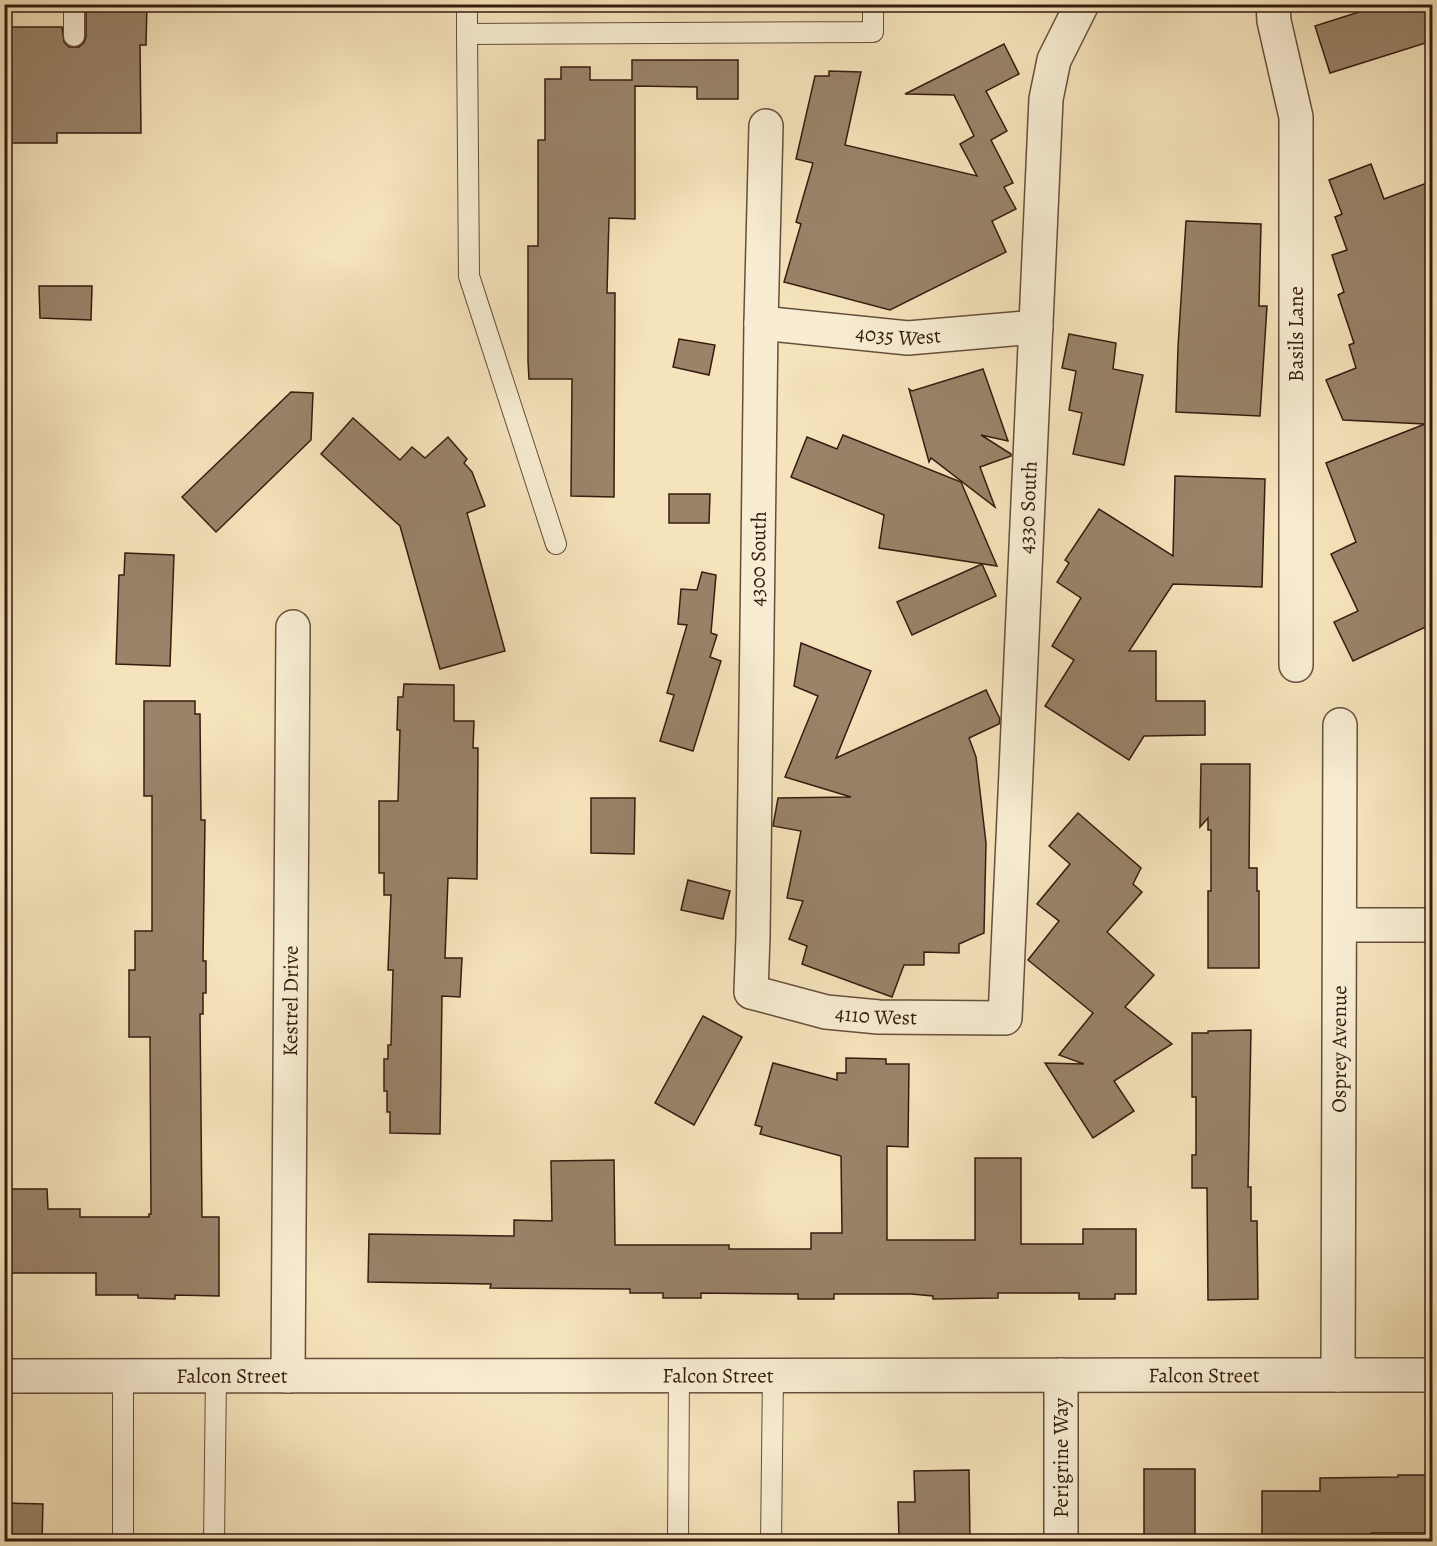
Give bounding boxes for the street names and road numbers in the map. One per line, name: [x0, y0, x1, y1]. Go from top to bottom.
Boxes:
street label: Basils Lane: [1282, 286, 1310, 382]
street label: 4035 West: [854, 319, 942, 353]
street label: 4330 South: [1012, 460, 1044, 555]
street label: 4300 South: [743, 511, 773, 607]
street label: Kestrel Drive: [276, 945, 305, 1057]
street label: Osprey Avenue: [1325, 985, 1353, 1113]
street label: 4110 West: [834, 999, 917, 1031]
street label: Falcon Street: [662, 1361, 774, 1390]
street label: Falcon Street: [1148, 1361, 1260, 1389]
street label: Falcon Street: [176, 1362, 288, 1390]
street label: Perigrine Way: [1047, 1397, 1075, 1518]

